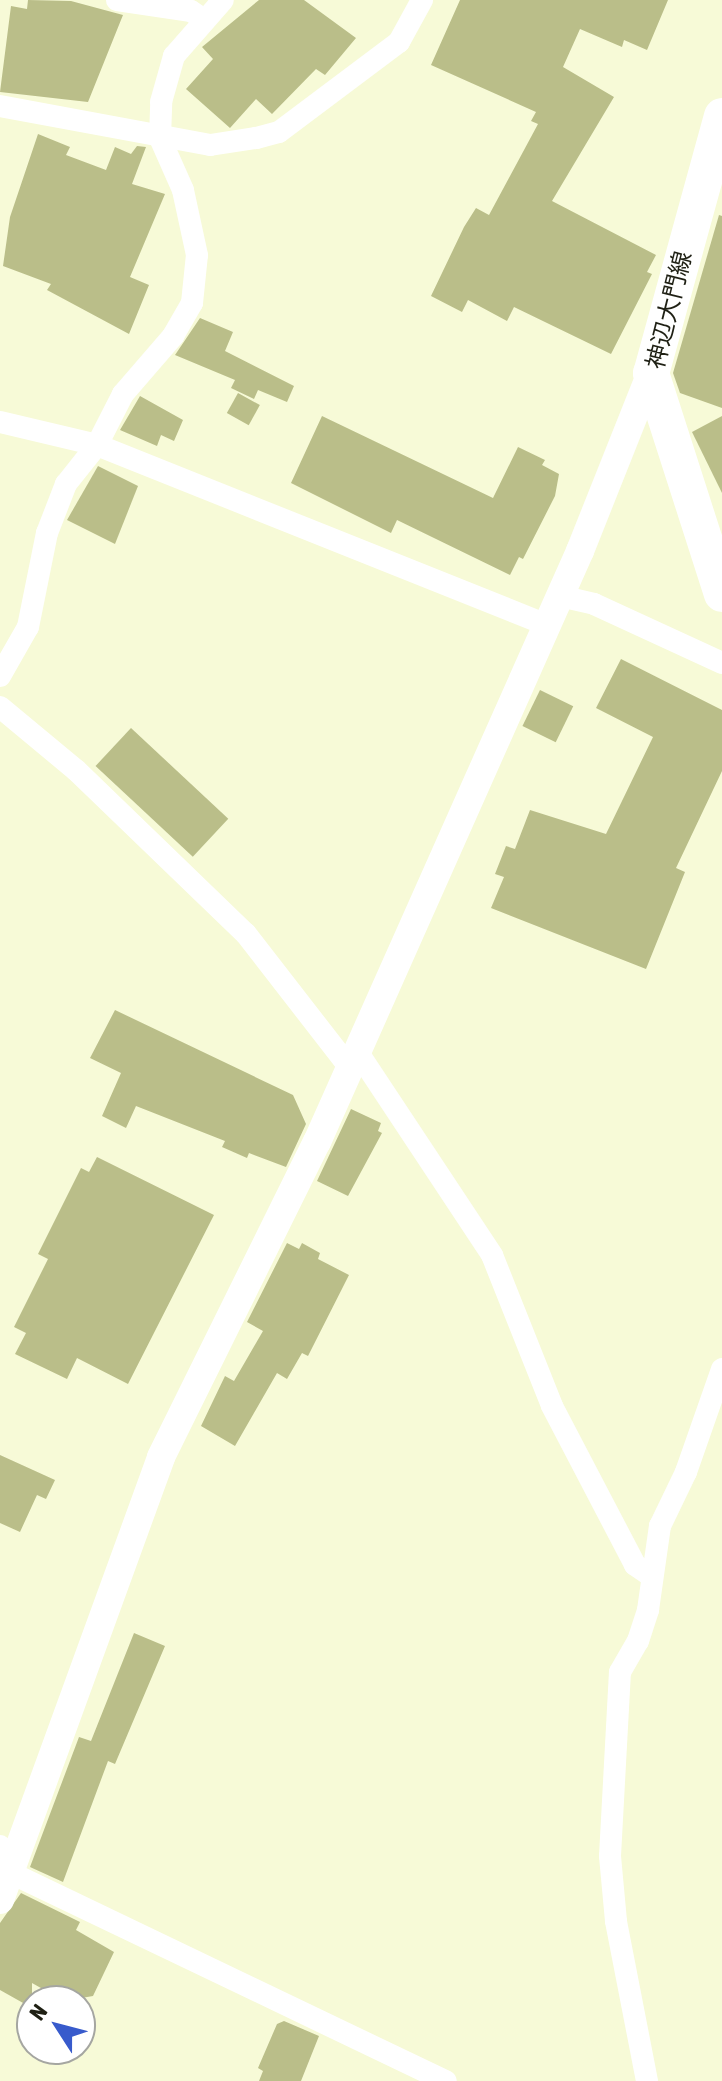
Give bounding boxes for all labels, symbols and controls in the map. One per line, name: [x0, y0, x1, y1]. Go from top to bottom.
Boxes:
street label: 神辺大門線: [641, 248, 697, 372]
north arrow: [16, 1985, 96, 2065]
text: N: [24, 1999, 53, 2025]

